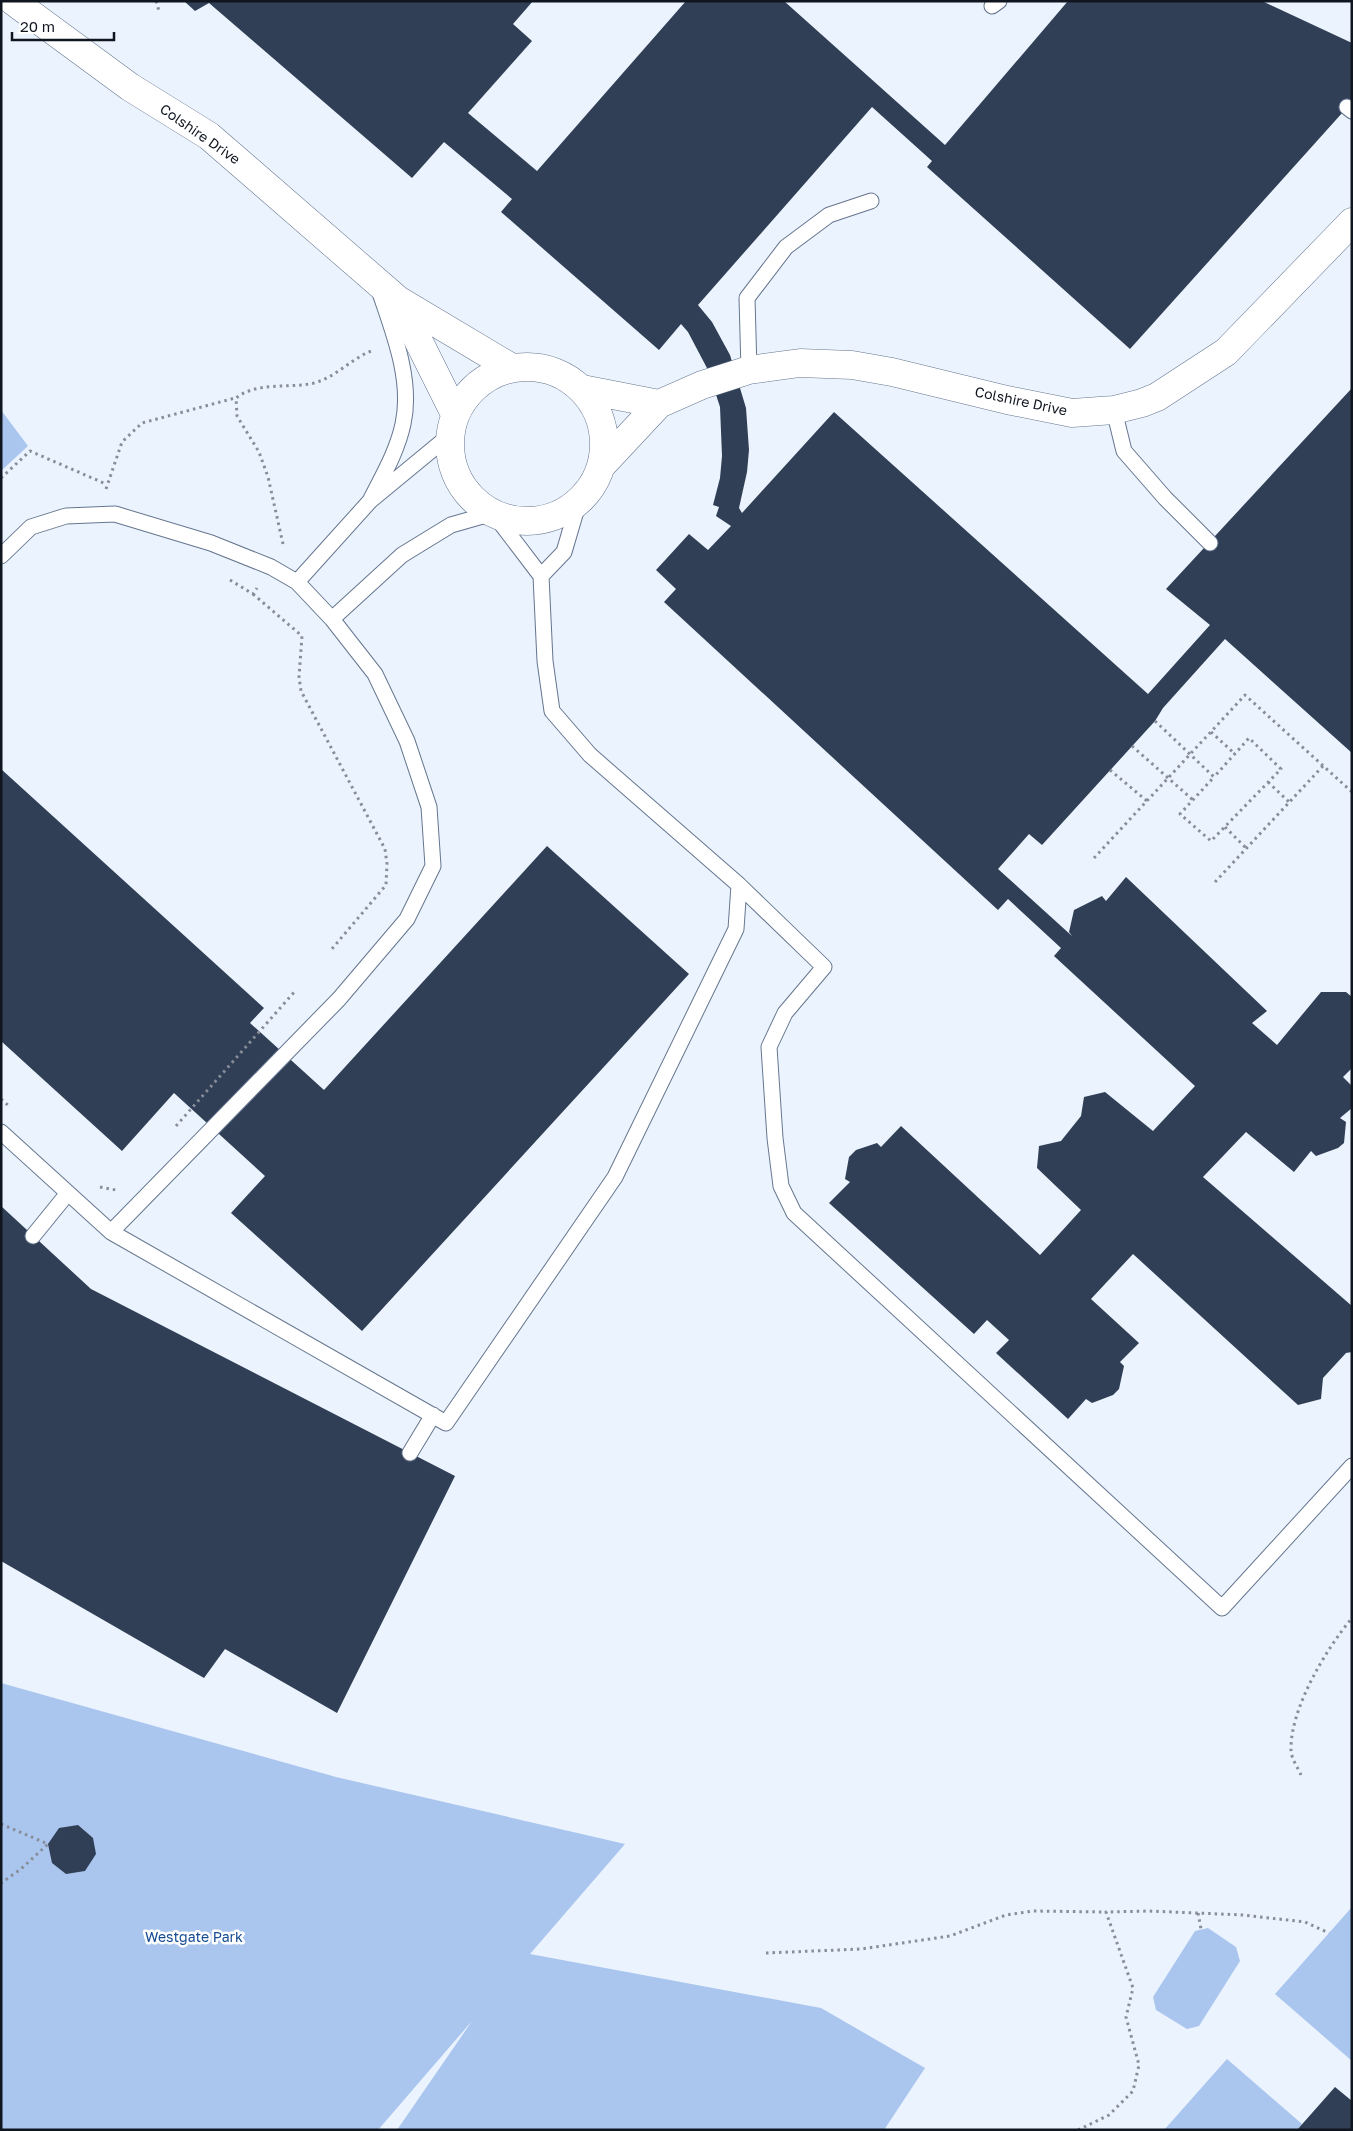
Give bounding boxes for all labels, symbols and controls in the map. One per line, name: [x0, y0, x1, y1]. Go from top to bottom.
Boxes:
scale bar: [12, 10, 115, 42]
text: 20 m: [20, 17, 55, 35]
street label: Colshire Drive: [157, 100, 244, 167]
street label: Colshire Drive: [973, 382, 1069, 419]
park label: Westgate Park: [145, 1928, 243, 1945]

